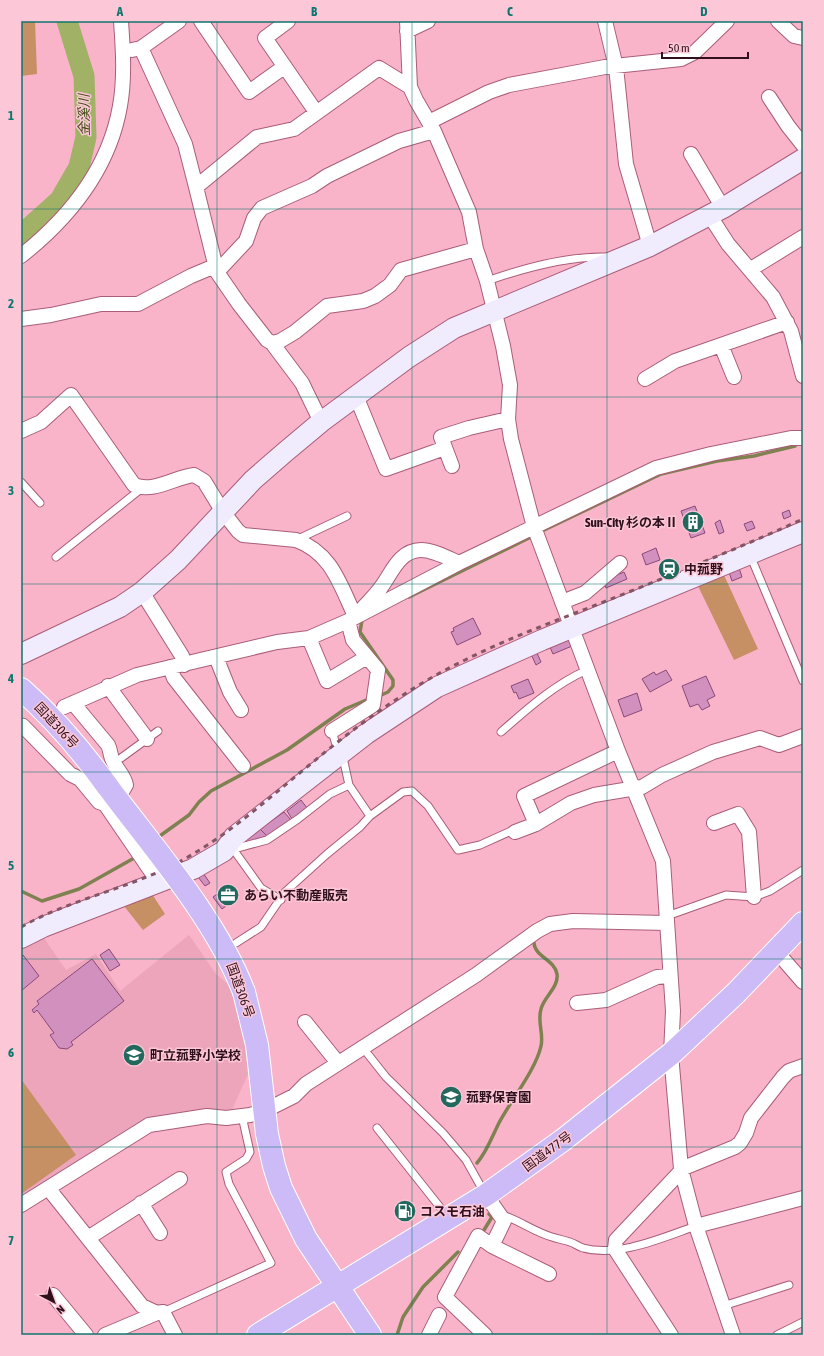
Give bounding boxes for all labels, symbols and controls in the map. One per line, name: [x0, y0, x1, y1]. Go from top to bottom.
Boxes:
text: A: [116, 4, 124, 19]
text: B: [311, 4, 318, 19]
text: C: [507, 4, 513, 19]
text: D: [700, 4, 708, 19]
scale bar: [662, 34, 748, 60]
text: 50 m: [668, 41, 690, 55]
water label: 金溪川: [76, 92, 92, 136]
text: 1: [8, 108, 14, 123]
text: 2: [8, 296, 14, 311]
text: 3: [8, 483, 14, 498]
building icon: Sun-City 杉の本Ⅱ: [680, 509, 706, 535]
place label: Sun-City 杉の本Ⅱ: [585, 515, 678, 530]
station icon: 中菰野: [656, 556, 682, 582]
place label: 中菰野: [684, 562, 723, 577]
text: 4: [7, 671, 14, 686]
street label: 国道306号: [32, 699, 82, 751]
text: 5: [8, 858, 14, 873]
office icon: あらい不動産販売: [215, 882, 241, 908]
place label: あらい不動産販売: [244, 888, 348, 903]
street label: 国道306号: [224, 961, 257, 1020]
school or university icon: 町立菰野小学校: [121, 1042, 147, 1068]
text: 6: [8, 1045, 14, 1060]
place label: 町立菰野小学校: [150, 1048, 241, 1063]
school or university icon: 菰野保育園: [438, 1084, 464, 1110]
place label: 菰野保育園: [466, 1090, 531, 1105]
street label: 国道477号: [520, 1128, 575, 1174]
fuel station icon: コスモ石油: [392, 1198, 418, 1224]
place label: コスモ石油: [420, 1204, 485, 1219]
text: 7: [8, 1233, 14, 1248]
north arrow: [34, 1282, 74, 1322]
text: N: [54, 1303, 67, 1316]

